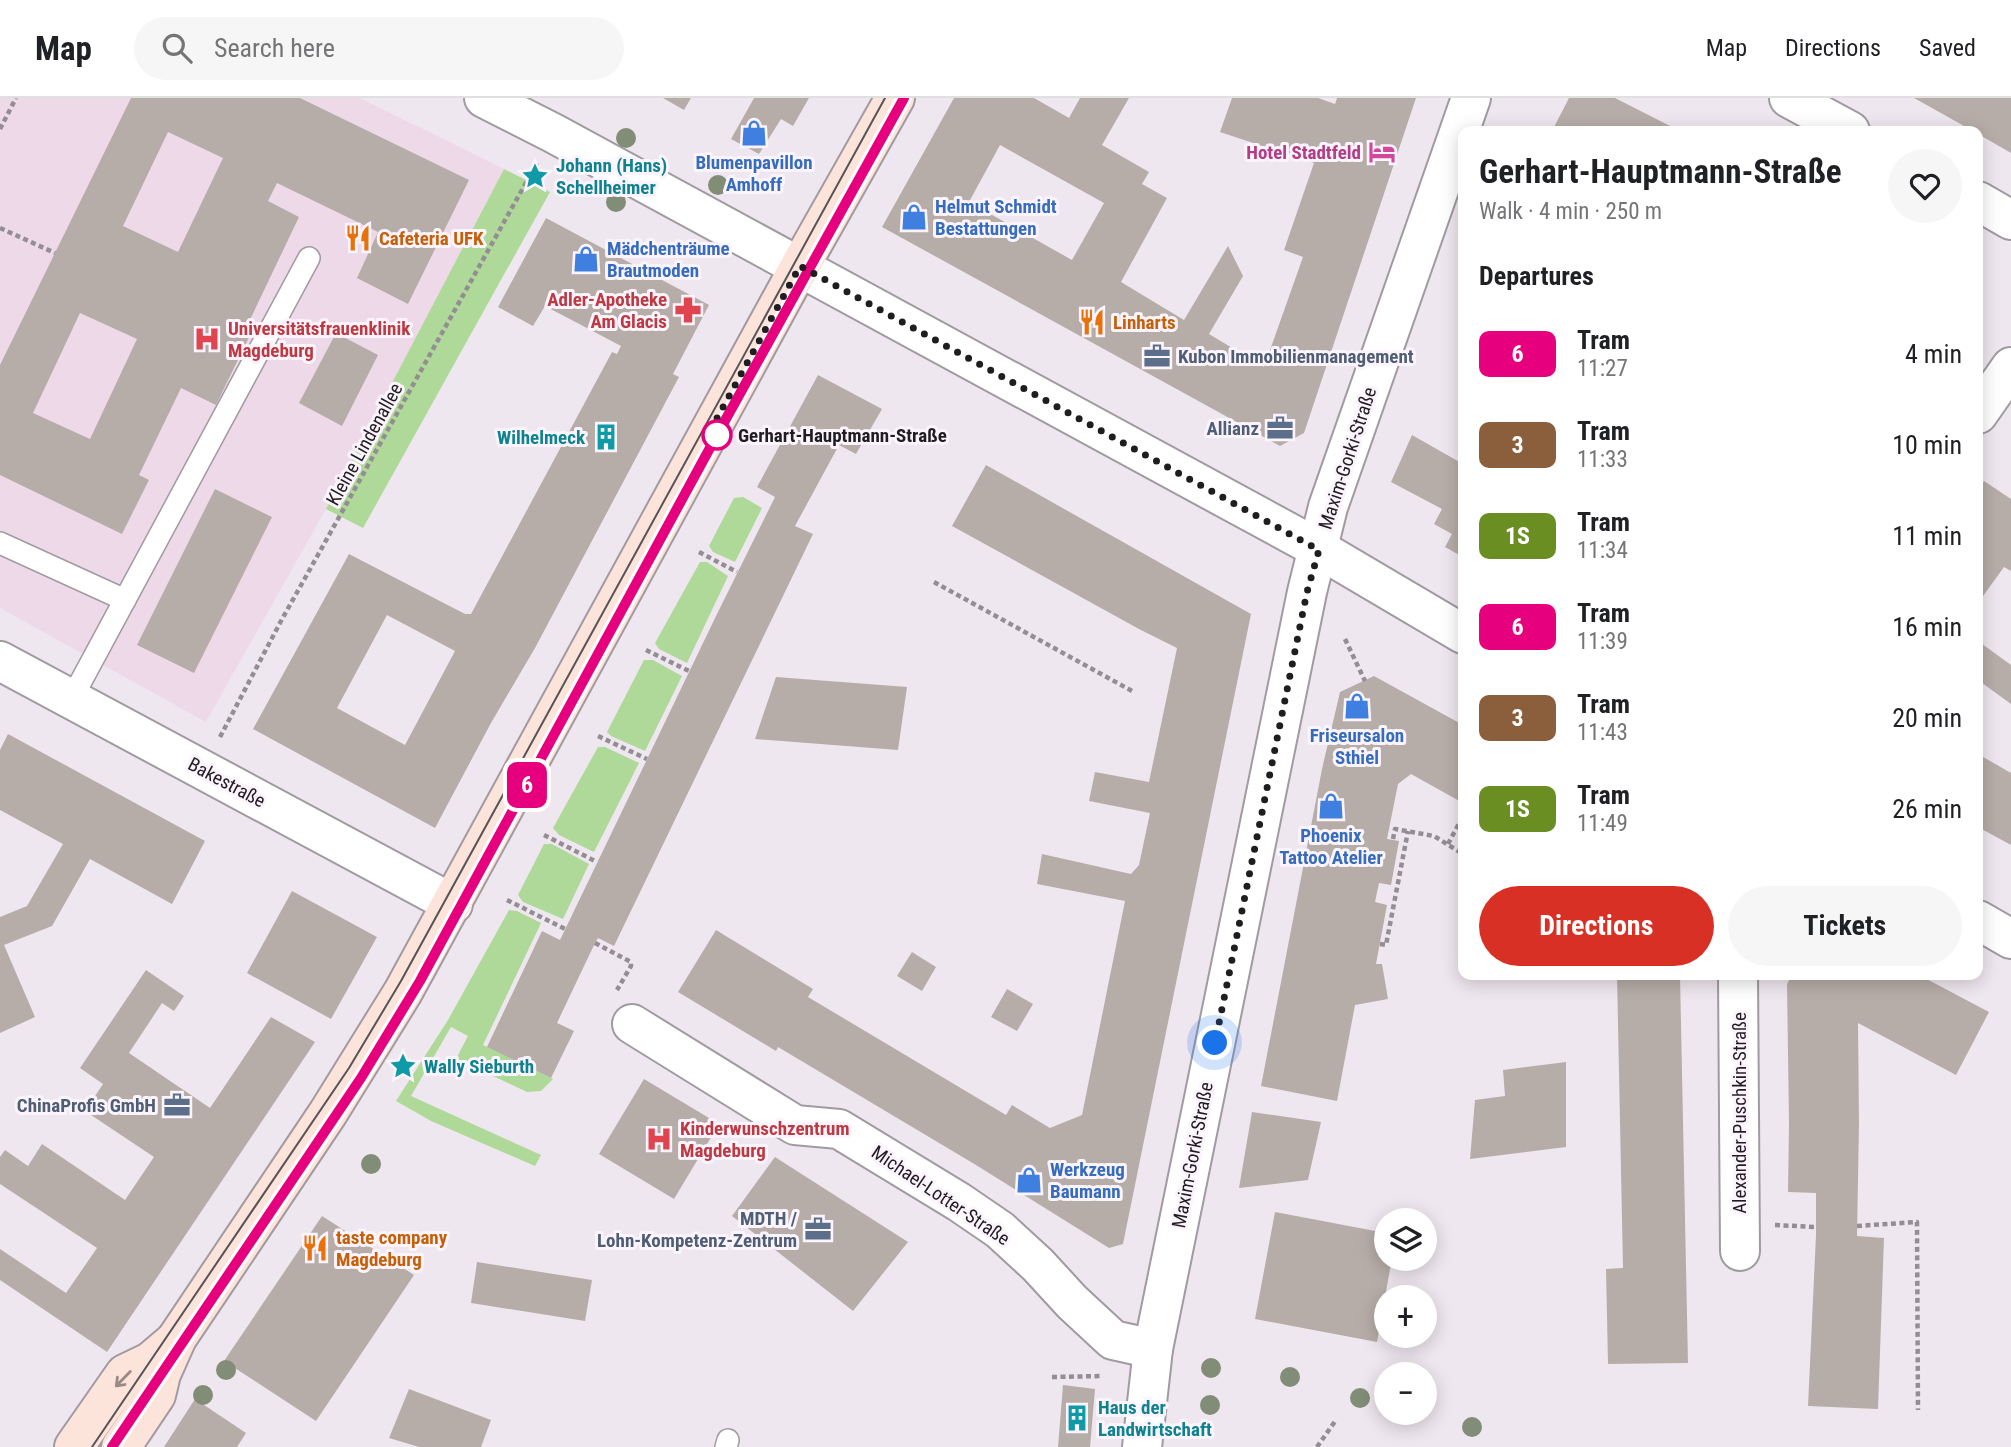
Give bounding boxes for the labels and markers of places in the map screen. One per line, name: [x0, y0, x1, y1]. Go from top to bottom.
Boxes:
shop icon: Blumenpavillon Amhoff: [739, 118, 769, 148]
hotel icon: Hotel Stadtfeld: [1367, 137, 1397, 167]
place label: Hotel Stadtfeld: [1246, 141, 1361, 164]
place label: Blumenpavillon Amhoff: [695, 151, 813, 196]
place label: Johann (Hans) Schellheimer: [556, 154, 667, 199]
place icon: Johann (Hans) Schellheimer: [520, 161, 550, 191]
place label: Helmut Schmidt Bestattungen: [935, 195, 1057, 240]
shop icon: Helmut Schmidt Bestattungen: [899, 202, 929, 232]
restaurant icon: Cafeteria UFK: [343, 223, 373, 253]
place label: Cafeteria UFK: [379, 227, 484, 250]
place label: Mädchenträume Brautmoden: [607, 237, 730, 282]
shop icon: Mädchenträume Brautmoden: [571, 244, 601, 274]
place label: Adler-Apotheke Am Glacis: [547, 288, 667, 333]
pharmacy icon: Adler-Apotheke Am Glacis: [673, 295, 703, 325]
restaurant icon: Linharts: [1077, 307, 1107, 337]
place label: Linharts: [1113, 311, 1176, 334]
place label: Universitätsfrauenklinik Magdeburg: [228, 317, 411, 362]
hospital icon: Universitätsfrauenklinik Magdeburg: [192, 324, 222, 354]
office icon: Kubon Immobilienmanagement: [1142, 341, 1172, 371]
place label: Kubon Immobilienmanagement: [1178, 345, 1414, 368]
office icon: Allianz: [1265, 413, 1295, 443]
place label: Allianz: [1206, 417, 1259, 440]
marker: Gerhart-Hauptmann-Straße: [702, 420, 732, 450]
building icon: Wilhelmeck: [591, 422, 621, 452]
place label: Gerhart-Hauptmann-Straße: [738, 424, 947, 447]
place label: Wilhelmeck: [497, 426, 586, 449]
shop icon: Friseursalon Sthiel: [1342, 691, 1372, 721]
place label: Friseursalon Sthiel: [1310, 724, 1404, 769]
shop icon: Phoenix Tattoo Atelier: [1316, 791, 1346, 821]
place label: Phoenix Tattoo Atelier: [1279, 824, 1383, 869]
place icon: Wally Sieburth: [388, 1051, 418, 1081]
place label: Wally Sieburth: [424, 1055, 534, 1078]
office icon: ChinaProfis GmbH: [162, 1090, 192, 1120]
place label: ChinaProfis GmbH: [17, 1094, 156, 1117]
place label: Kinderwunschzentrum Magdeburg: [680, 1117, 850, 1162]
hospital icon: Kinderwunschzentrum Magdeburg: [644, 1124, 674, 1154]
place label: Werkzeug Baumann: [1050, 1158, 1125, 1203]
shop icon: Werkzeug Baumann: [1014, 1165, 1044, 1195]
place label: MDTH / Lohn-Kompetenz-Zentrum: [597, 1207, 797, 1252]
office icon: MDTH / Lohn-Kompetenz-Zentrum: [803, 1214, 833, 1244]
place label: taste company Magdeburg: [336, 1226, 448, 1271]
restaurant icon: taste company Magdeburg: [300, 1233, 330, 1263]
place label: Haus der Landwirtschaft: [1098, 1396, 1212, 1441]
building icon: Haus der Landwirtschaft: [1062, 1403, 1092, 1433]

